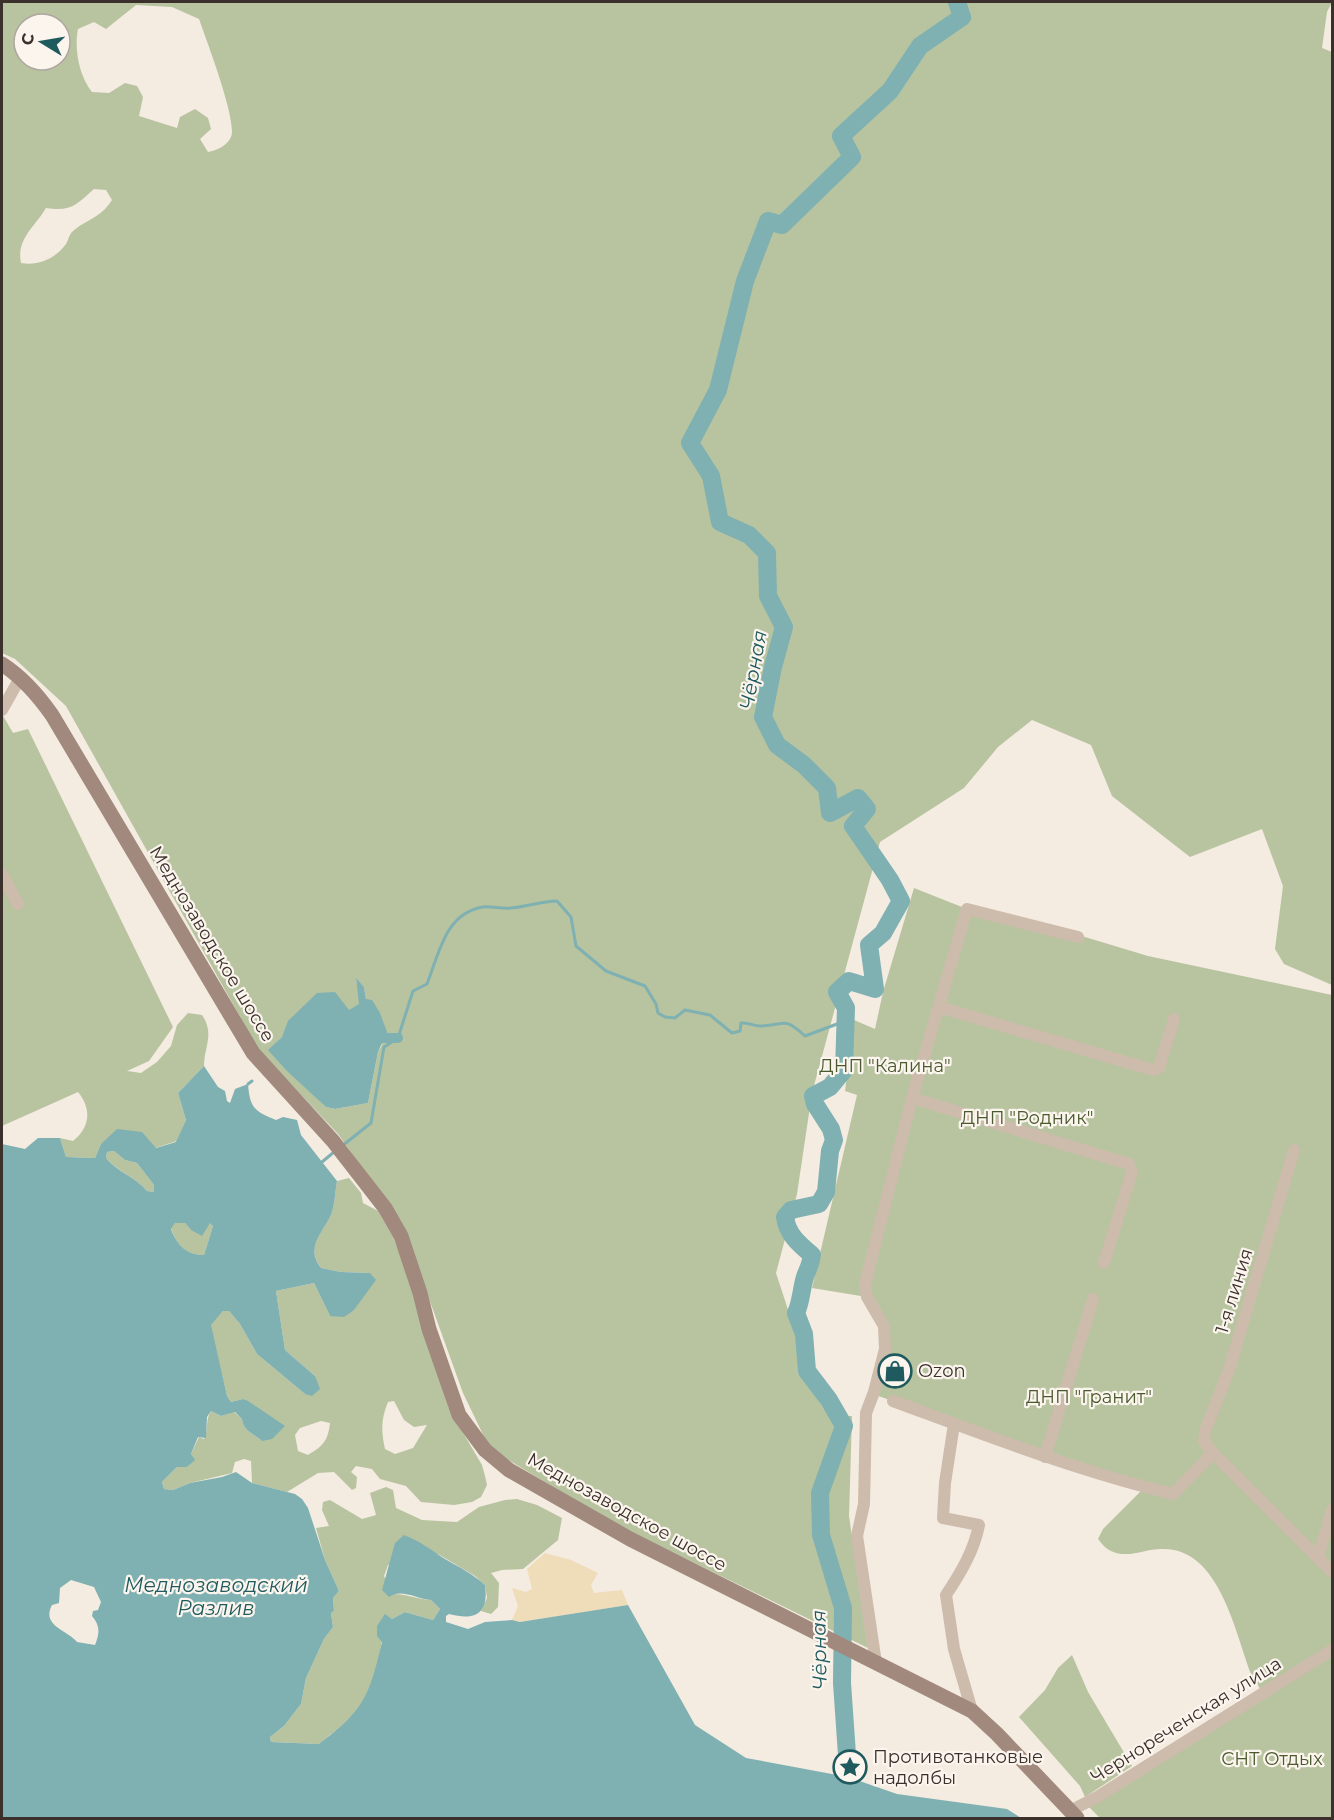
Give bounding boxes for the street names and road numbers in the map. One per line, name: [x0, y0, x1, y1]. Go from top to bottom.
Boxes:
street label: Меднозаводское шоссе: [145, 842, 279, 1046]
street label: 1-я линия: [1211, 1246, 1257, 1336]
street label: Меднозаводское шоссе: [523, 1448, 731, 1576]
street label: Чернореченская улица: [1087, 1652, 1285, 1788]

